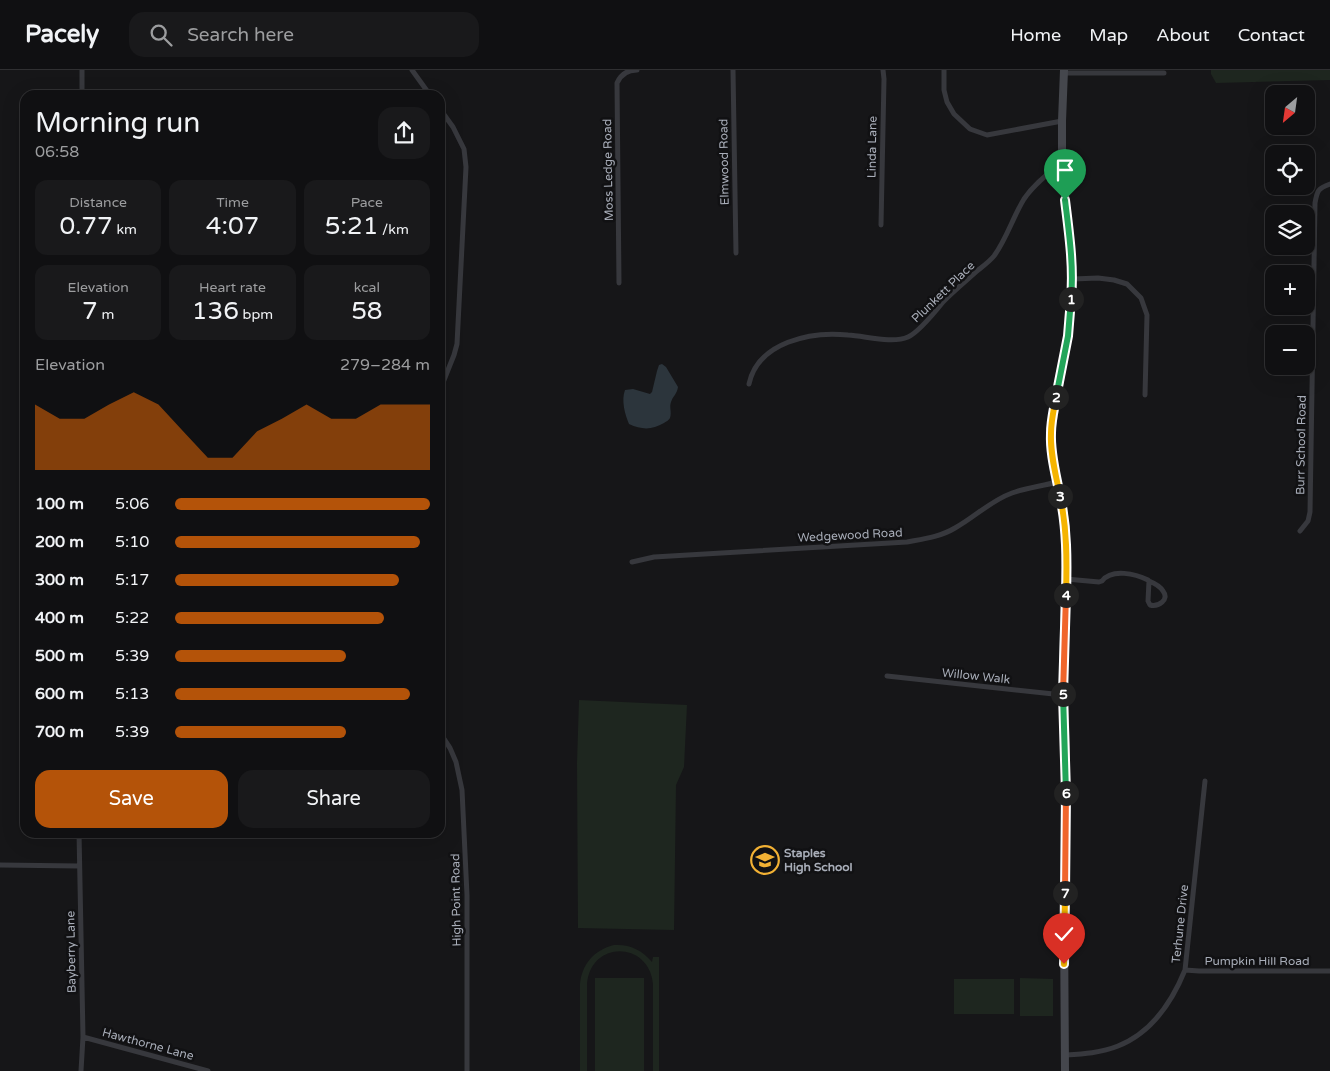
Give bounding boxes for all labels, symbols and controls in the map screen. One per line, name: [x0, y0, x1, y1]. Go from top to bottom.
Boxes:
search box: [129, 12, 479, 57]
text: Pacely: [25, 20, 99, 49]
icon: search: [147, 21, 175, 49]
text: Search here: [187, 24, 294, 46]
text: Home: [1010, 24, 1061, 46]
text: Map: [1089, 24, 1128, 46]
text: About: [1156, 24, 1210, 46]
text: Contact: [1238, 24, 1305, 46]
north arrow: [1265, 85, 1315, 135]
map controls: [1265, 85, 1315, 375]
text: Morning run: [35, 106, 200, 140]
button: share: [378, 107, 430, 159]
street label: Linda Lane: [864, 115, 880, 178]
street label: Moss Ledge Road: [600, 119, 616, 221]
street label: Elmwood Road: [716, 119, 732, 205]
text: 06:58: [35, 142, 79, 162]
button: locate: [1265, 145, 1315, 195]
pin: [1044, 149, 1086, 200]
icon: arrive: [1051, 156, 1079, 184]
text: Distance: [69, 194, 127, 211]
text: Time: [216, 194, 249, 211]
text: Pace: [351, 194, 383, 211]
button: layers: [1265, 205, 1315, 255]
text: 0.77: [59, 211, 113, 241]
text: 4:07: [206, 211, 259, 241]
text: 5:21: [325, 211, 378, 241]
text: km: [113, 221, 137, 238]
text: /km: [378, 221, 409, 238]
street label: Plunkett Place: [909, 258, 977, 326]
button: +: [1265, 265, 1315, 315]
text: Elevation: [68, 279, 129, 296]
text: Heart rate: [199, 279, 266, 296]
text: kcal: [354, 279, 380, 296]
pin: 1: [1058, 286, 1084, 312]
text: 1: [1067, 291, 1076, 308]
text: 7: [82, 296, 98, 326]
text: 136: [192, 296, 239, 326]
text: 58: [351, 296, 383, 326]
text: m: [98, 306, 114, 323]
text: bpm: [239, 306, 273, 323]
button: −: [1265, 325, 1315, 375]
text: Elevation: [35, 355, 105, 375]
text: 279–284 m: [340, 355, 430, 375]
pin: 2: [1044, 384, 1068, 410]
text: 2: [1052, 389, 1061, 406]
street label: Burr School Road: [1293, 395, 1309, 495]
pin: 3: [1048, 484, 1072, 508]
text: 3: [1056, 488, 1065, 505]
text: 100 m: [35, 494, 84, 514]
text: 5:06: [115, 494, 149, 514]
street label: Wedgewood Road: [797, 525, 903, 545]
text: 200 m: [35, 532, 84, 552]
text: 5:10: [115, 532, 149, 552]
text: 300 m: [35, 570, 84, 590]
text: 5:17: [115, 570, 149, 590]
pin: 4: [1054, 582, 1078, 608]
text: 4: [1062, 587, 1071, 604]
text: 400 m: [35, 608, 84, 628]
text: 5:22: [115, 608, 149, 628]
text: 500 m: [35, 646, 84, 666]
text: 5:39: [115, 646, 149, 666]
street label: Willow Walk: [941, 665, 1011, 687]
pin: 5: [1050, 682, 1076, 706]
text: 600 m: [35, 684, 84, 704]
text: 5:13: [115, 684, 149, 704]
text: 5: [1059, 686, 1068, 703]
text: 700 m: [35, 722, 84, 742]
text: 5:39: [115, 722, 149, 742]
button: Save: [35, 770, 228, 828]
button: Share: [238, 770, 430, 828]
pin: 6: [1054, 780, 1078, 806]
text: 6: [1062, 785, 1071, 802]
school or university icon: Staples High School: [750, 845, 780, 875]
place label: Staples High School: [784, 846, 853, 875]
street label: High Point Road: [448, 853, 464, 947]
pin: 7: [1052, 880, 1078, 906]
street label: Terhune Drive: [1169, 884, 1191, 964]
text: 7: [1061, 885, 1070, 902]
street label: Bayberry Lane: [63, 911, 79, 993]
pin: [1043, 913, 1085, 964]
icon: check: [1050, 920, 1078, 948]
street label: Pumpkin Hill Road: [1204, 954, 1310, 968]
street label: Hawthorne Lane: [101, 1025, 196, 1063]

